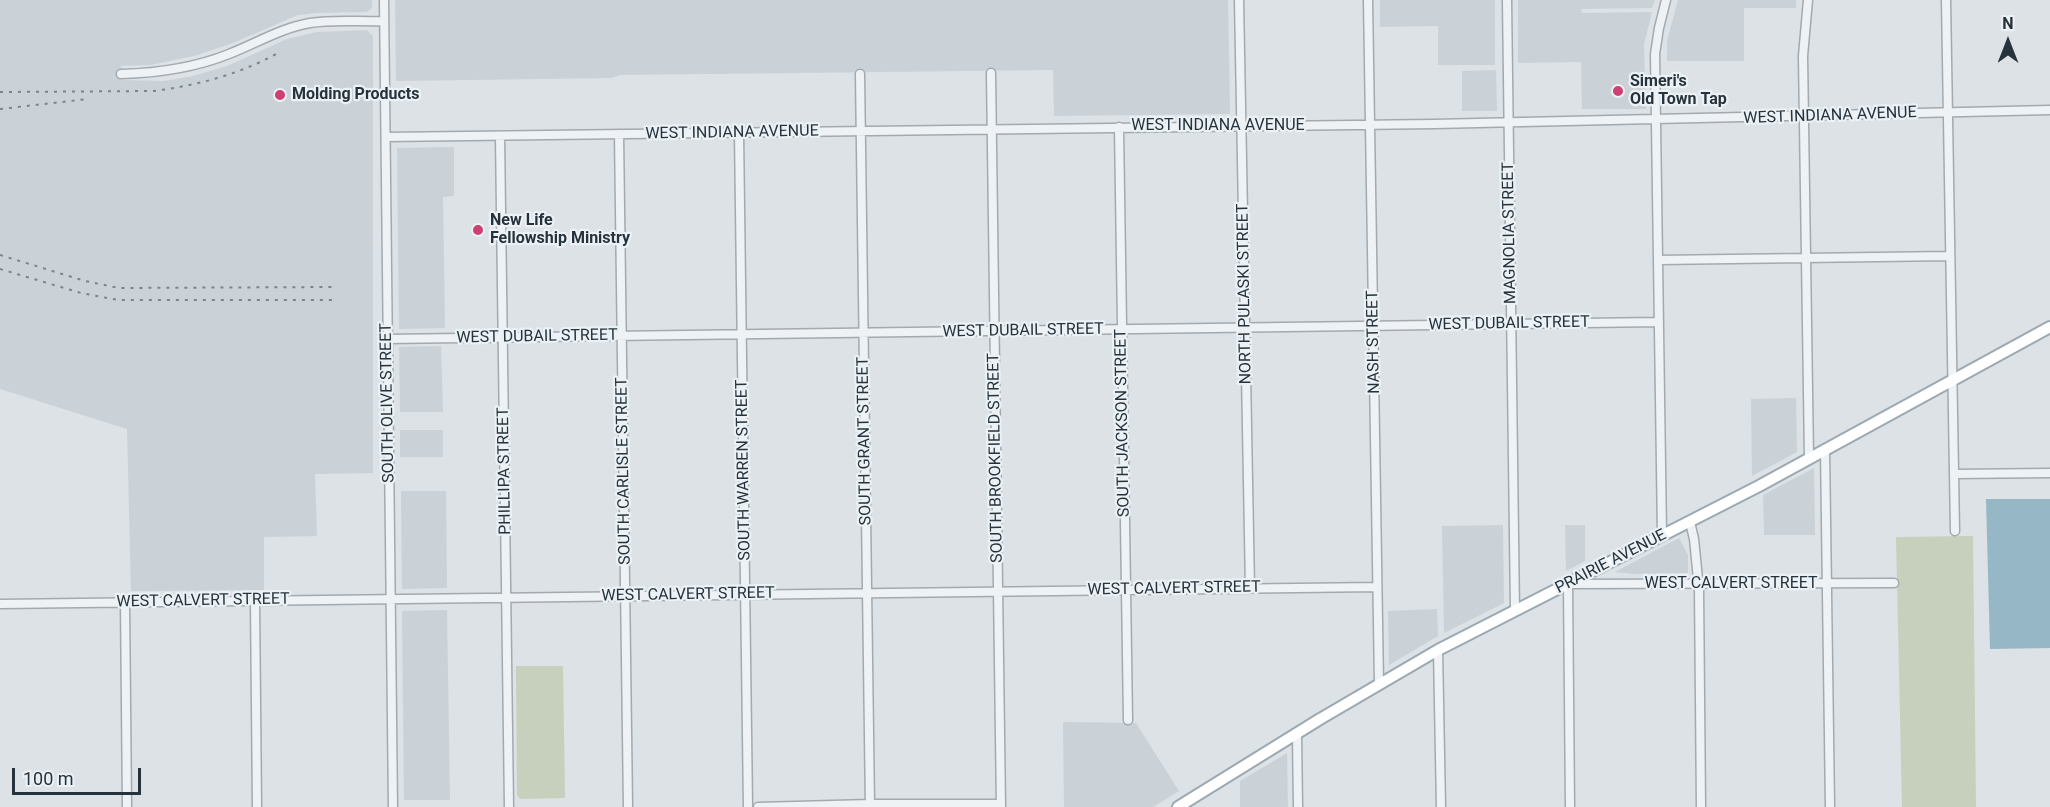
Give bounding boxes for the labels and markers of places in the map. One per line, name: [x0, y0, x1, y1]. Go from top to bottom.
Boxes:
place label: Simeri's Old Town Tap: [1630, 72, 1727, 110]
marker: Simeri's Old Town Tap: [1611, 84, 1625, 98]
place label: Molding Products: [292, 85, 420, 105]
marker: Molding Products: [273, 88, 287, 102]
place label: New Life Fellowship Ministry: [490, 211, 630, 249]
marker: New Life Fellowship Ministry: [471, 223, 485, 237]

